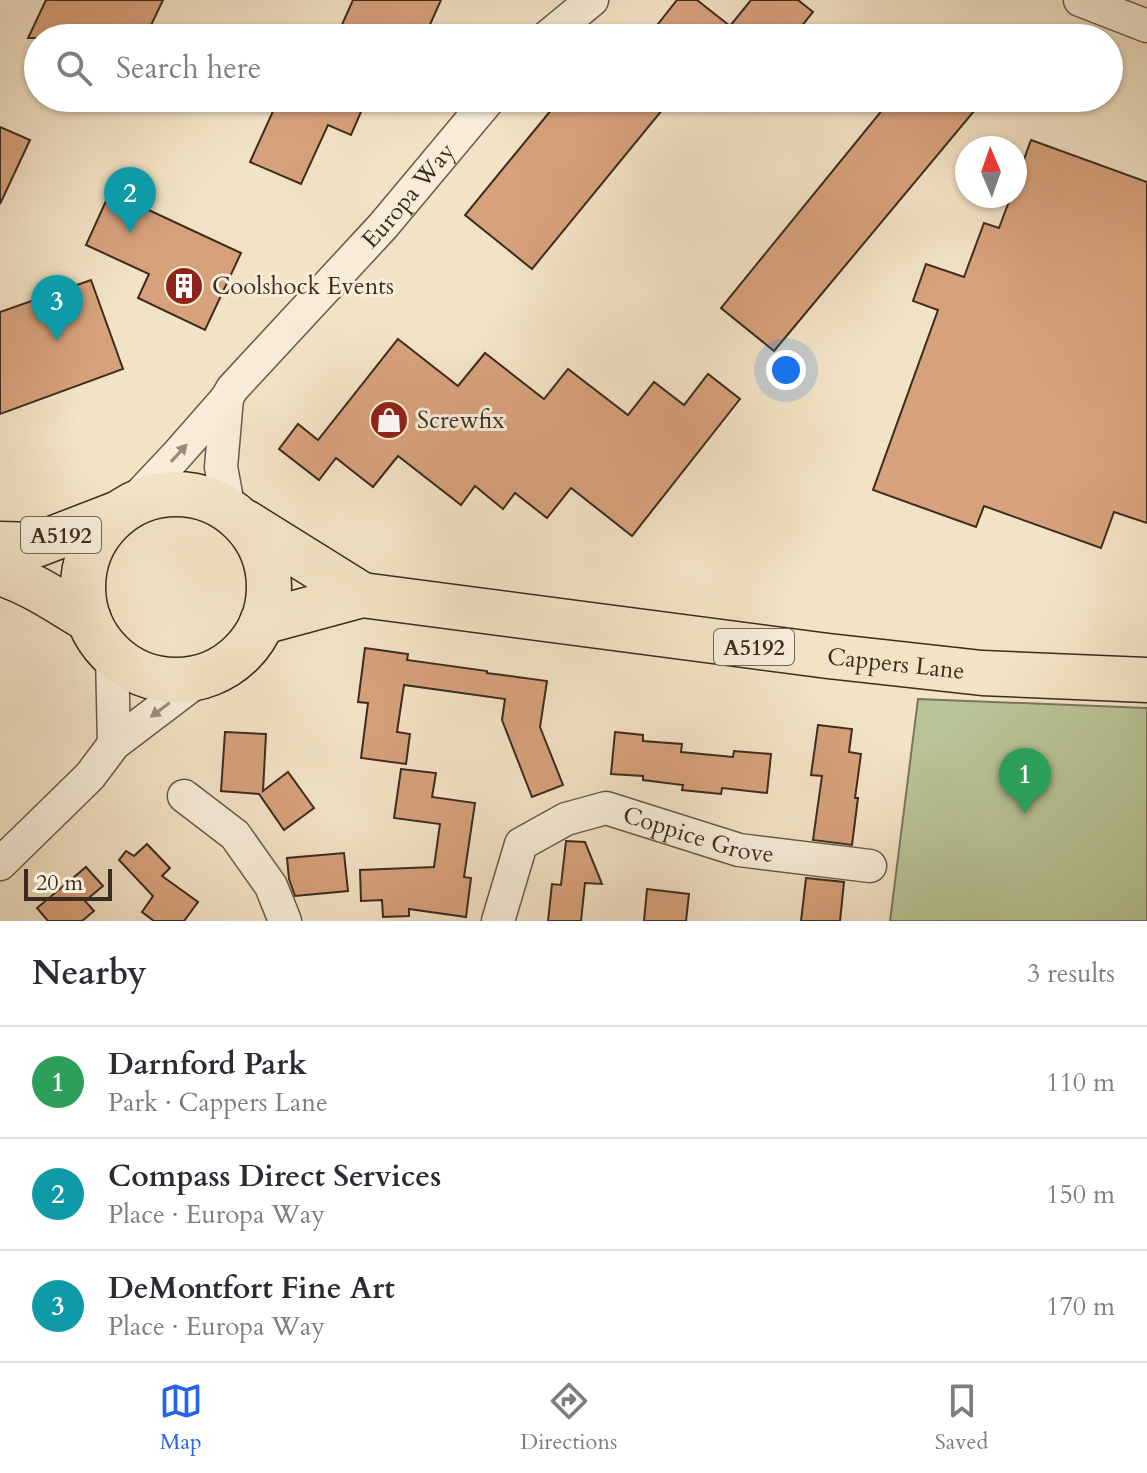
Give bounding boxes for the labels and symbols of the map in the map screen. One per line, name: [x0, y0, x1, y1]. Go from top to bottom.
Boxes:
street label: Europa Way: [354, 136, 463, 256]
north arrow: [955, 136, 1027, 208]
pin: 2: [104, 167, 156, 233]
building icon: Coolshock Events: [163, 265, 205, 307]
place label: Coolshock Events: [212, 270, 394, 303]
pin: 3: [31, 275, 83, 341]
your location: [766, 350, 806, 390]
shop icon: Screwfix: [368, 399, 410, 441]
place label: Screwfix: [417, 404, 504, 437]
one-way arrow: [169, 444, 187, 463]
road number: A5192: [21, 517, 101, 553]
road number: A5192: [714, 629, 794, 665]
street label: Cappers Lane: [826, 640, 966, 688]
one-way arrow: [149, 701, 170, 717]
pin: 1: [999, 748, 1051, 814]
street label: Coppice Grove: [619, 798, 776, 871]
scale bar: [24, 865, 112, 901]

